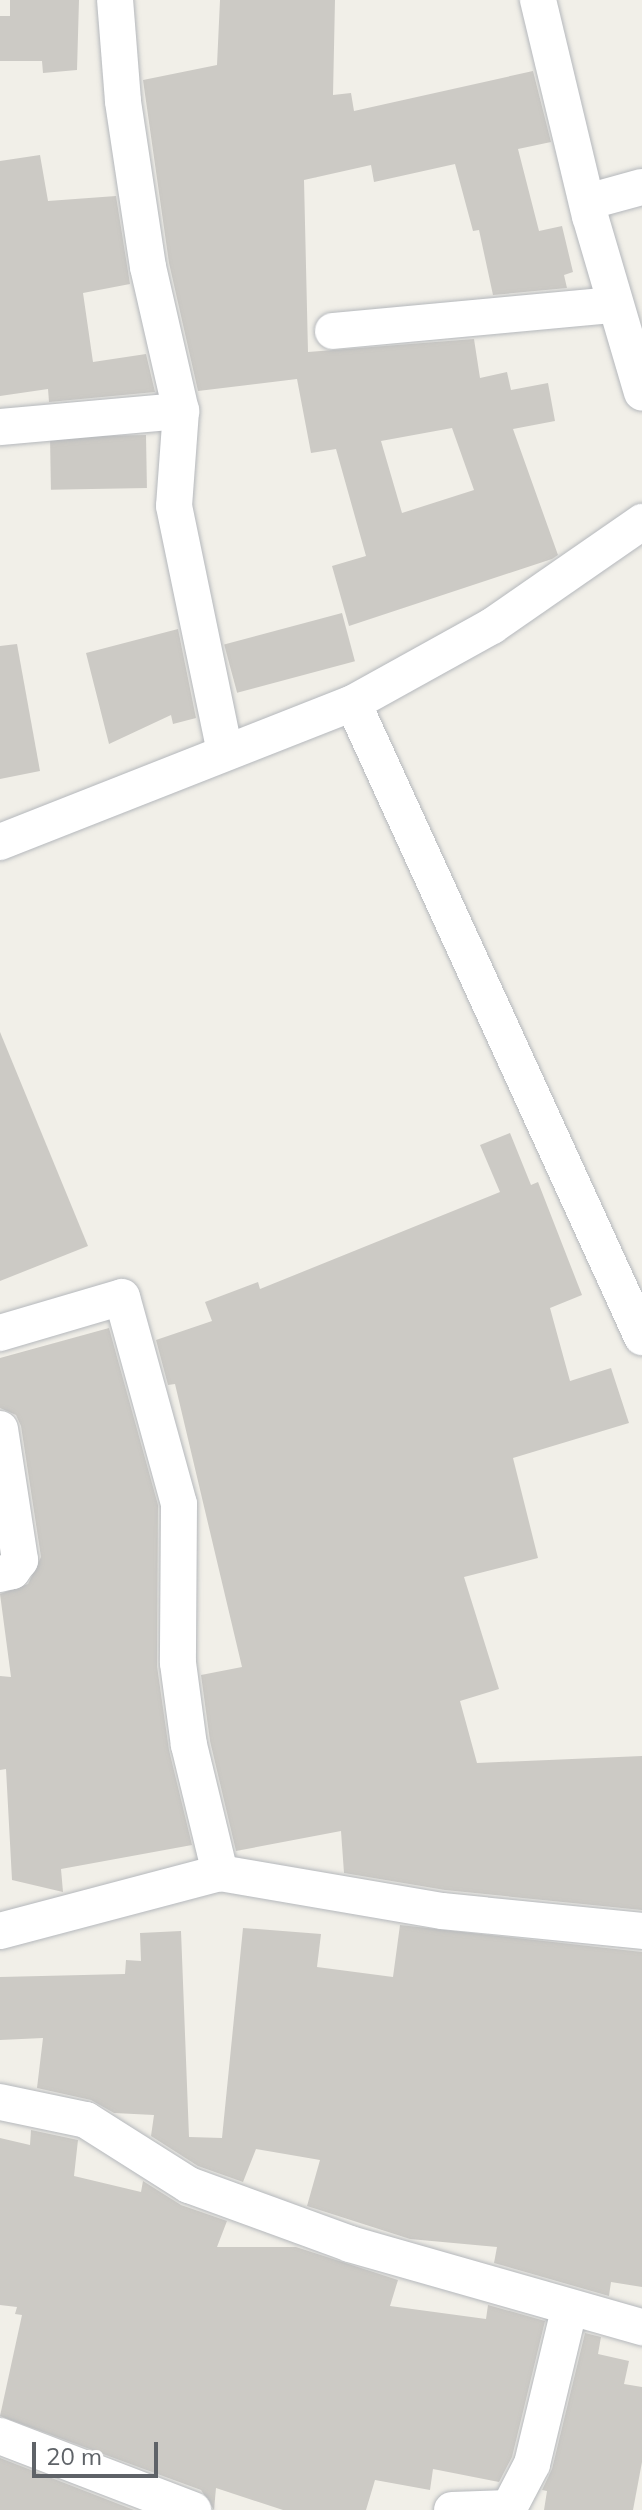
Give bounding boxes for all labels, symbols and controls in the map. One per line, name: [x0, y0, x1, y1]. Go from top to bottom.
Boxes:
scale bar: [36, 2426, 162, 2476]
text: 20 m: [46, 2441, 102, 2471]

